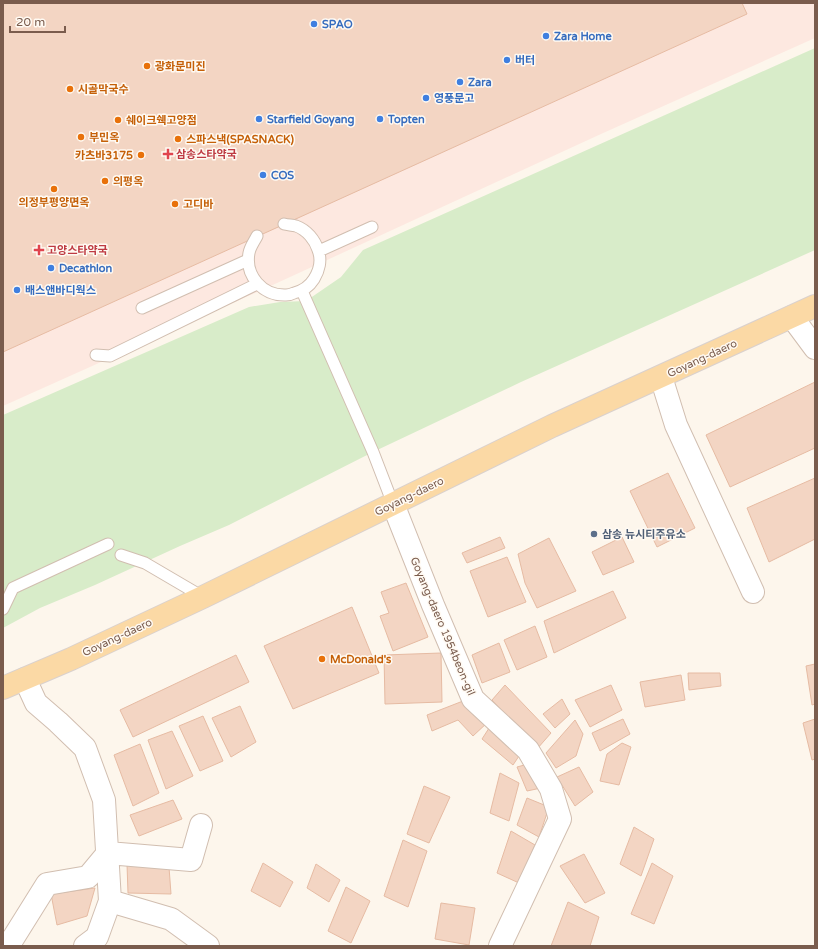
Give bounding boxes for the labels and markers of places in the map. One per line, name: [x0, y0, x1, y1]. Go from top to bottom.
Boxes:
place label: SPAO: [322, 18, 353, 31]
marker: SPAO: [309, 19, 319, 29]
place label: Zara Home: [554, 30, 612, 43]
marker: Zara Home: [541, 31, 551, 41]
place label: 버터: [515, 54, 535, 67]
marker: 버터: [502, 55, 512, 65]
place label: 광화문미진: [155, 60, 206, 73]
marker: 광화문미진: [142, 61, 152, 71]
place label: Zara: [468, 76, 492, 89]
marker: Zara: [455, 77, 465, 87]
place label: 시골막국수: [78, 83, 129, 96]
marker: 시골막국수: [65, 84, 75, 94]
place label: 영풍문고: [434, 92, 474, 105]
marker: 영풍문고: [421, 93, 431, 103]
place label: Starfield Goyang: [267, 113, 355, 127]
place label: Topten: [387, 113, 425, 127]
place label: 쉐이크쉑고양점: [126, 114, 197, 127]
marker: Starfield Goyang: [254, 114, 264, 124]
marker: Topten: [375, 114, 385, 124]
marker: 쉐이크쉑고양점: [113, 115, 123, 125]
place label: 부민옥: [89, 131, 119, 144]
marker: 부민옥: [76, 132, 86, 142]
place label: 스파스낵(SPASNACK): [186, 133, 294, 146]
marker: 스파스낵(SPASNACK): [173, 134, 183, 144]
place label: 삼송스타약국: [176, 148, 237, 161]
place label: 카츠바3175: [75, 149, 133, 162]
marker: 삼송스타약국: [163, 149, 173, 159]
marker: 카츠바3175: [136, 150, 146, 160]
place label: COS: [271, 169, 294, 182]
marker: COS: [258, 170, 268, 180]
place label: 의평옥: [113, 175, 143, 188]
marker: 의평옥: [100, 176, 110, 186]
marker: 의정부평양면옥: [49, 184, 59, 194]
place label: 의정부평양면옥: [19, 196, 89, 209]
place label: 고디바: [183, 198, 213, 211]
marker: 고디바: [170, 199, 180, 209]
place label: 고양스타약국: [47, 244, 108, 257]
marker: 고양스타약국: [34, 245, 44, 255]
place label: Decathlon: [59, 262, 113, 275]
marker: Decathlon: [46, 263, 56, 273]
place label: 배스앤바디웍스: [25, 284, 96, 297]
marker: 배스앤바디웍스: [12, 285, 22, 295]
place label: 삼송 뉴시티주유소: [602, 528, 686, 541]
marker: 삼송 뉴시티주유소: [589, 529, 599, 539]
place label: McDonald's: [330, 653, 392, 666]
marker: McDonald's: [317, 654, 327, 664]

